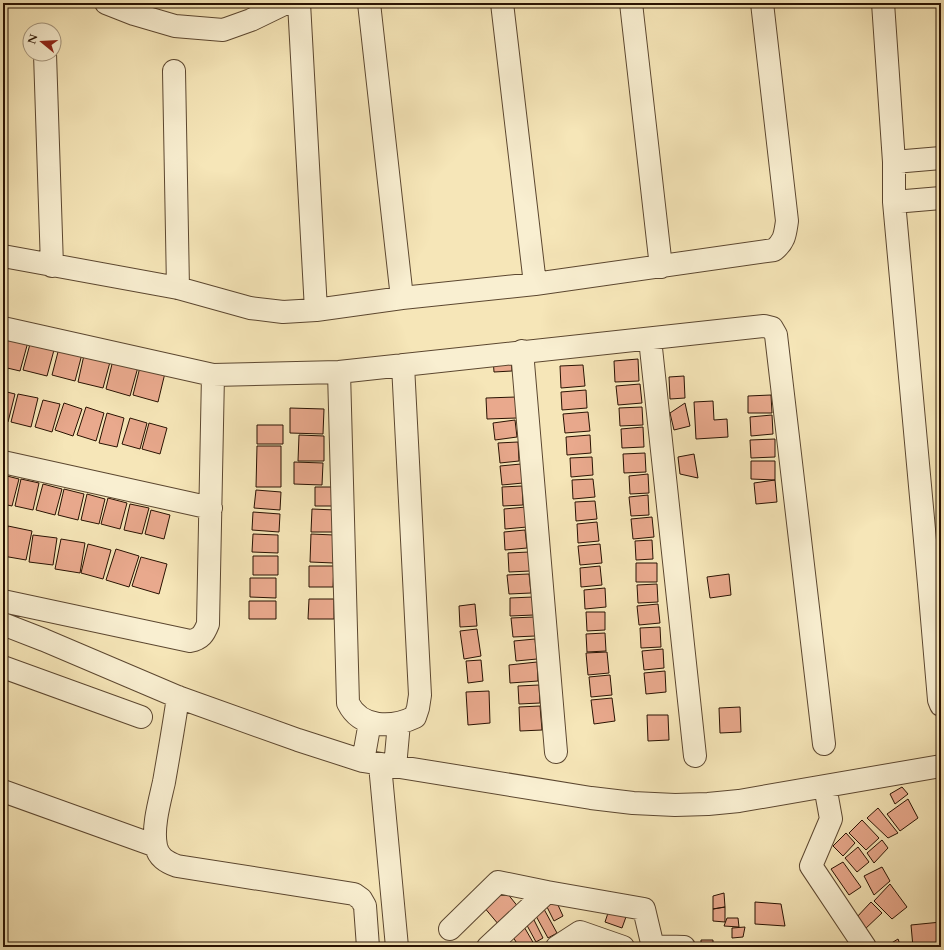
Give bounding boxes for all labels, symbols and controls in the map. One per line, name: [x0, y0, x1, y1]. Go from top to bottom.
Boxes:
north arrow: [22, 22, 62, 62]
text: N: [24, 32, 42, 46]

